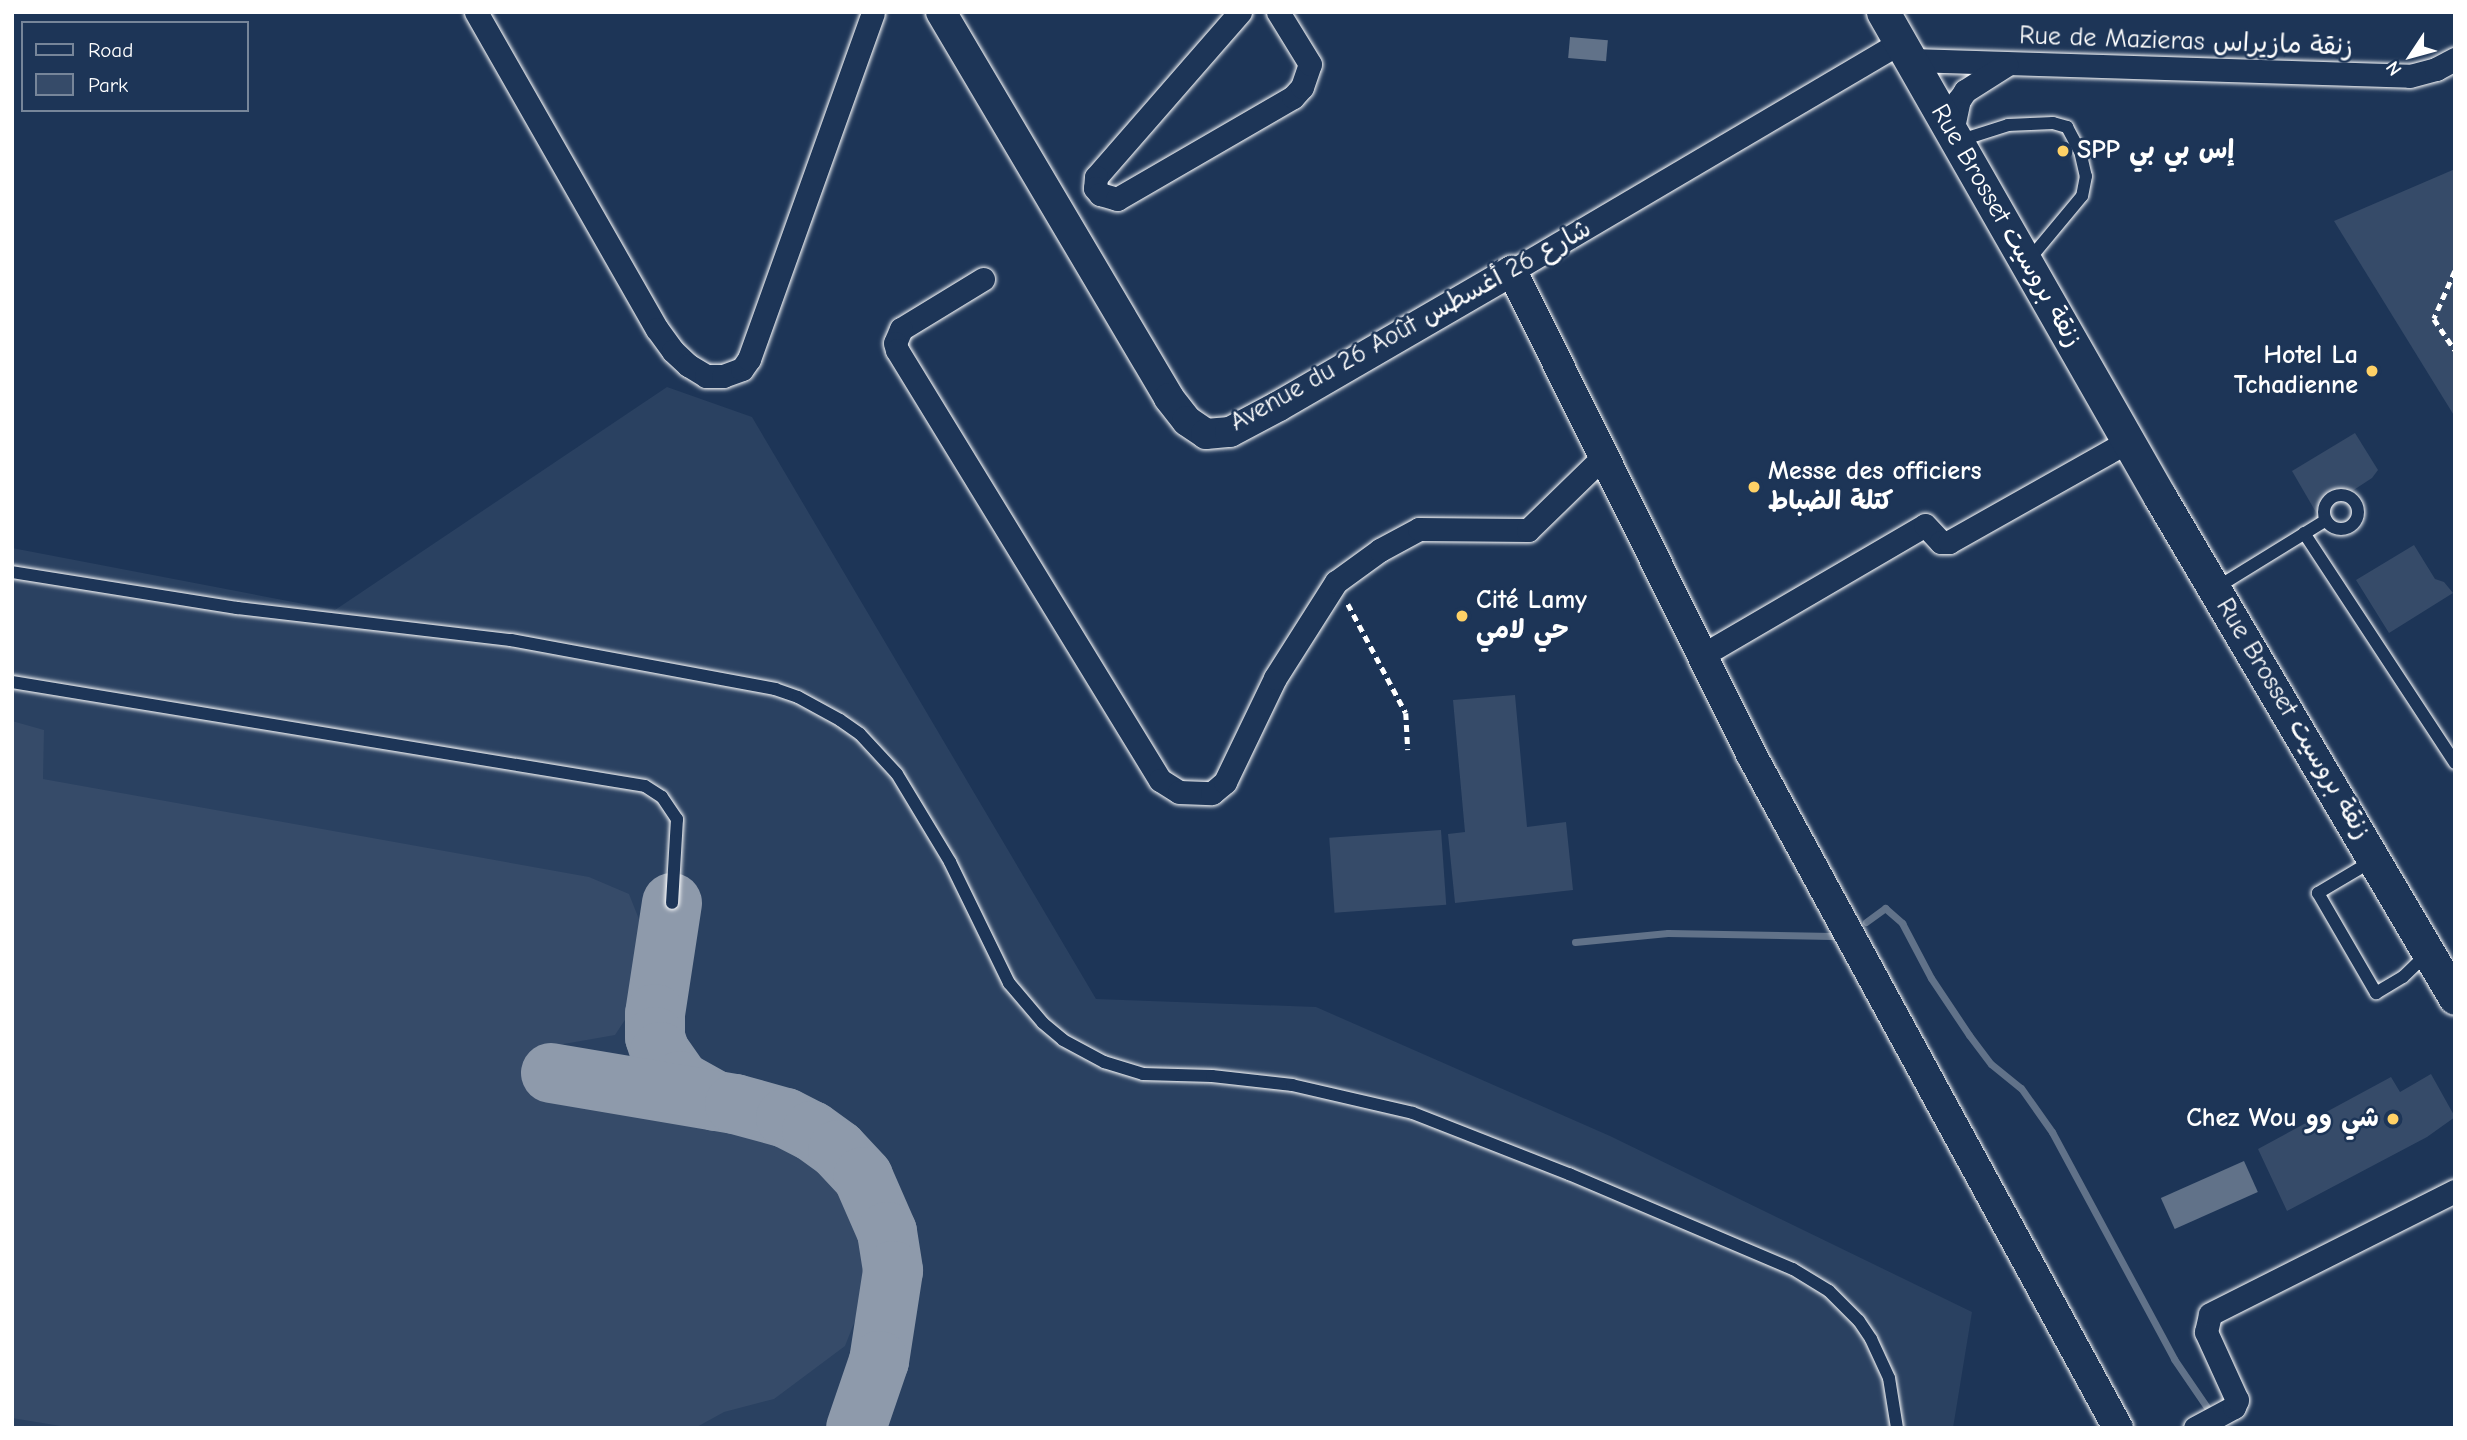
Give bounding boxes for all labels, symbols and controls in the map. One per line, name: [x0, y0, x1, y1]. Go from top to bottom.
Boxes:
legend: [21, 21, 248, 112]
street label: Rue de Mazieras زنقة مازيراس: [2019, 21, 2353, 63]
north arrow: [2376, 21, 2446, 91]
text: Road: [88, 38, 133, 62]
text: N: [2381, 57, 2407, 80]
text: Park: [88, 73, 128, 97]
street label: Rue Brosset زنقة بروسيت: [1924, 99, 2088, 353]
place label: SPP إس بي بي: [2077, 135, 2234, 167]
marker: SPP إس بي بي: [2055, 143, 2071, 159]
street label: Avenue du 26 Août شارع 26 أغسطس: [1225, 213, 1597, 439]
place label: Hotel La Tchadienne: [2234, 340, 2358, 402]
marker: Hotel La Tchadienne: [2364, 363, 2380, 379]
place label: Messe des officiers كتلة الضباط: [1768, 456, 1982, 518]
marker: Messe des officiers كتلة الضباط: [1746, 479, 1762, 495]
place label: Cité Lamy حي لامي: [1476, 585, 1587, 646]
street label: Rue Brosset زنقة بروسيت: [2209, 593, 2377, 845]
marker: Cité Lamy حي لامي: [1454, 608, 1470, 624]
place label: Chez Wou شي وو: [2186, 1103, 2379, 1135]
marker: Chez Wou شي وو: [2385, 1111, 2401, 1127]

